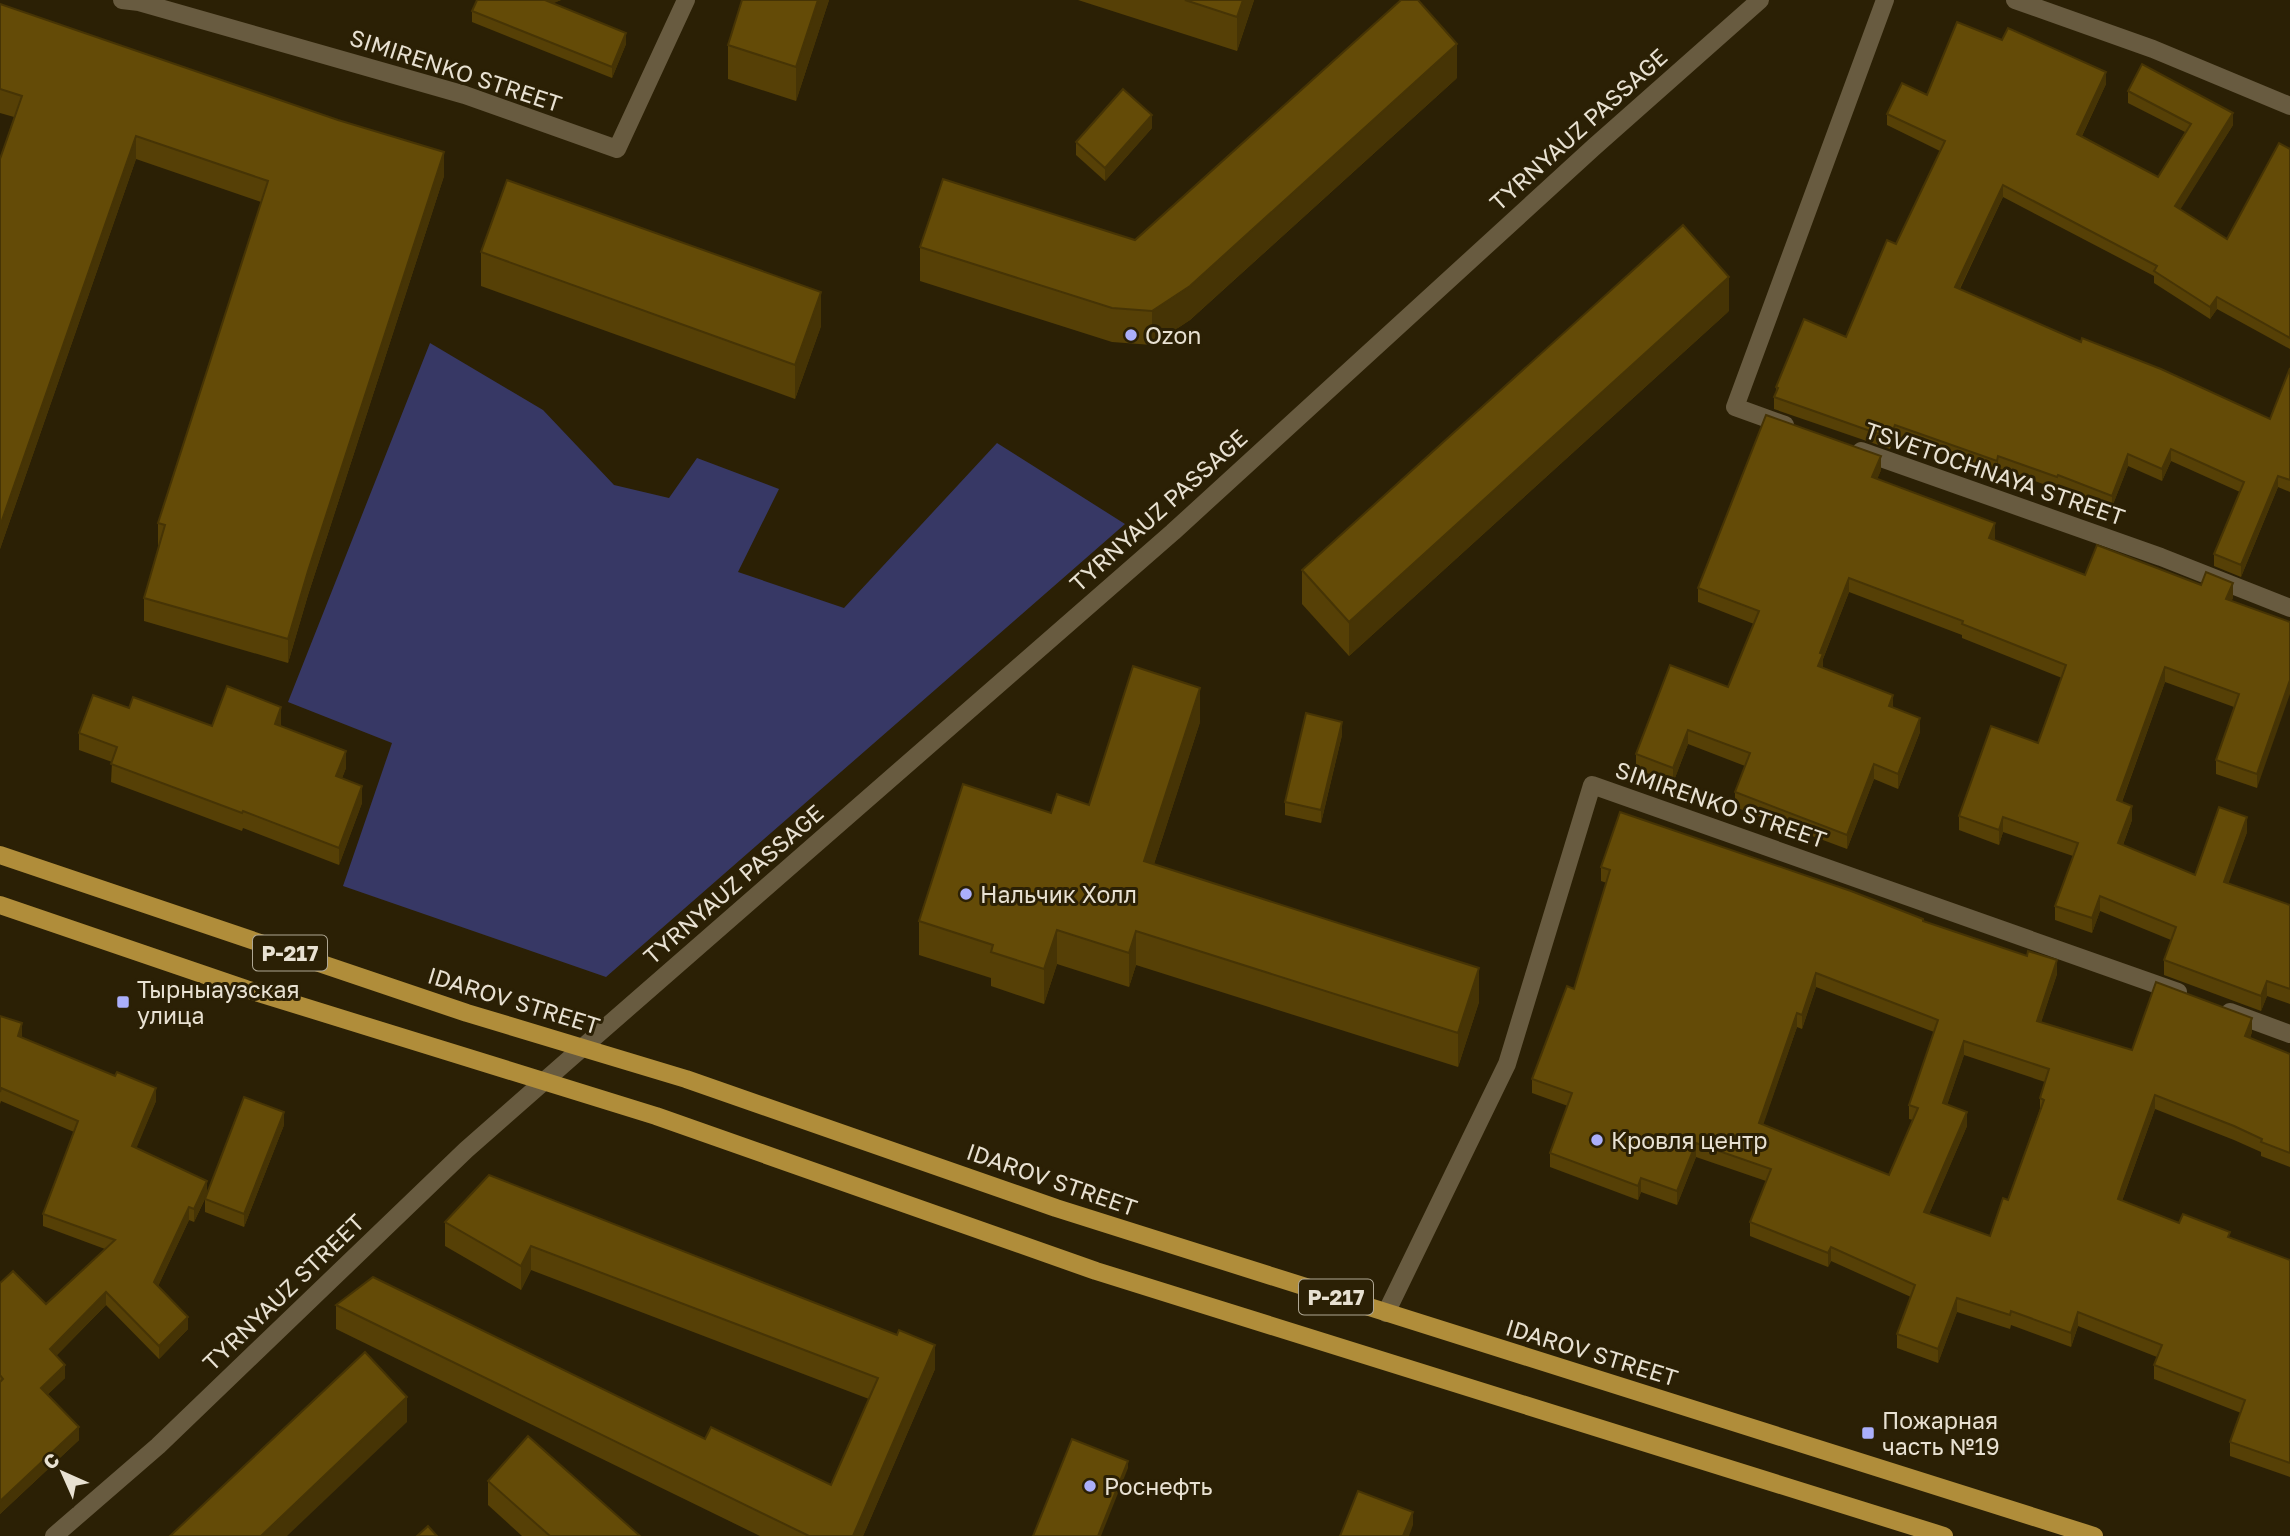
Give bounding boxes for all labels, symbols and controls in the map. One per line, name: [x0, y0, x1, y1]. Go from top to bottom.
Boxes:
street label: SIMIRENKO STREET: [346, 23, 566, 117]
street label: TYRNYAUZ PASSAGE: [1484, 42, 1672, 216]
place label: Ozon: [1145, 321, 1201, 349]
marker: Ozon: [1123, 327, 1139, 343]
street label: TSVETOCHNAYA STREET: [1861, 415, 2129, 531]
street label: TYRNYAUZ PASSAGE: [1064, 423, 1252, 597]
street label: SIMIRENKO STREET: [1612, 755, 1830, 853]
street label: TYRNYAUZ PASSAGE: [637, 798, 829, 970]
place label: Нальчик Холл: [980, 880, 1137, 908]
marker: Нальчик Холл: [958, 886, 974, 902]
road number: Р-217: [253, 936, 327, 970]
street label: IDAROV STREET: [425, 961, 603, 1039]
place label: Тырныаузская улица: [137, 975, 300, 1029]
marker: Тырныаузская улица: [115, 994, 131, 1010]
place label: Кровля центр: [1611, 1126, 1767, 1154]
marker: Кровля центр: [1589, 1132, 1605, 1148]
street label: IDAROV STREET: [963, 1137, 1141, 1221]
street label: TYRNYAUZ STREET: [197, 1208, 369, 1376]
road number: Р-217: [1299, 1280, 1373, 1314]
street label: IDAROV STREET: [1503, 1313, 1681, 1391]
place label: Пожарная часть №19: [1882, 1406, 2000, 1460]
marker: Пожарная часть №19: [1860, 1425, 1876, 1441]
north arrow: [28, 1438, 98, 1508]
text: С: [38, 1448, 64, 1474]
place label: Роснефть: [1104, 1472, 1213, 1500]
marker: Роснефть: [1082, 1478, 1098, 1494]

